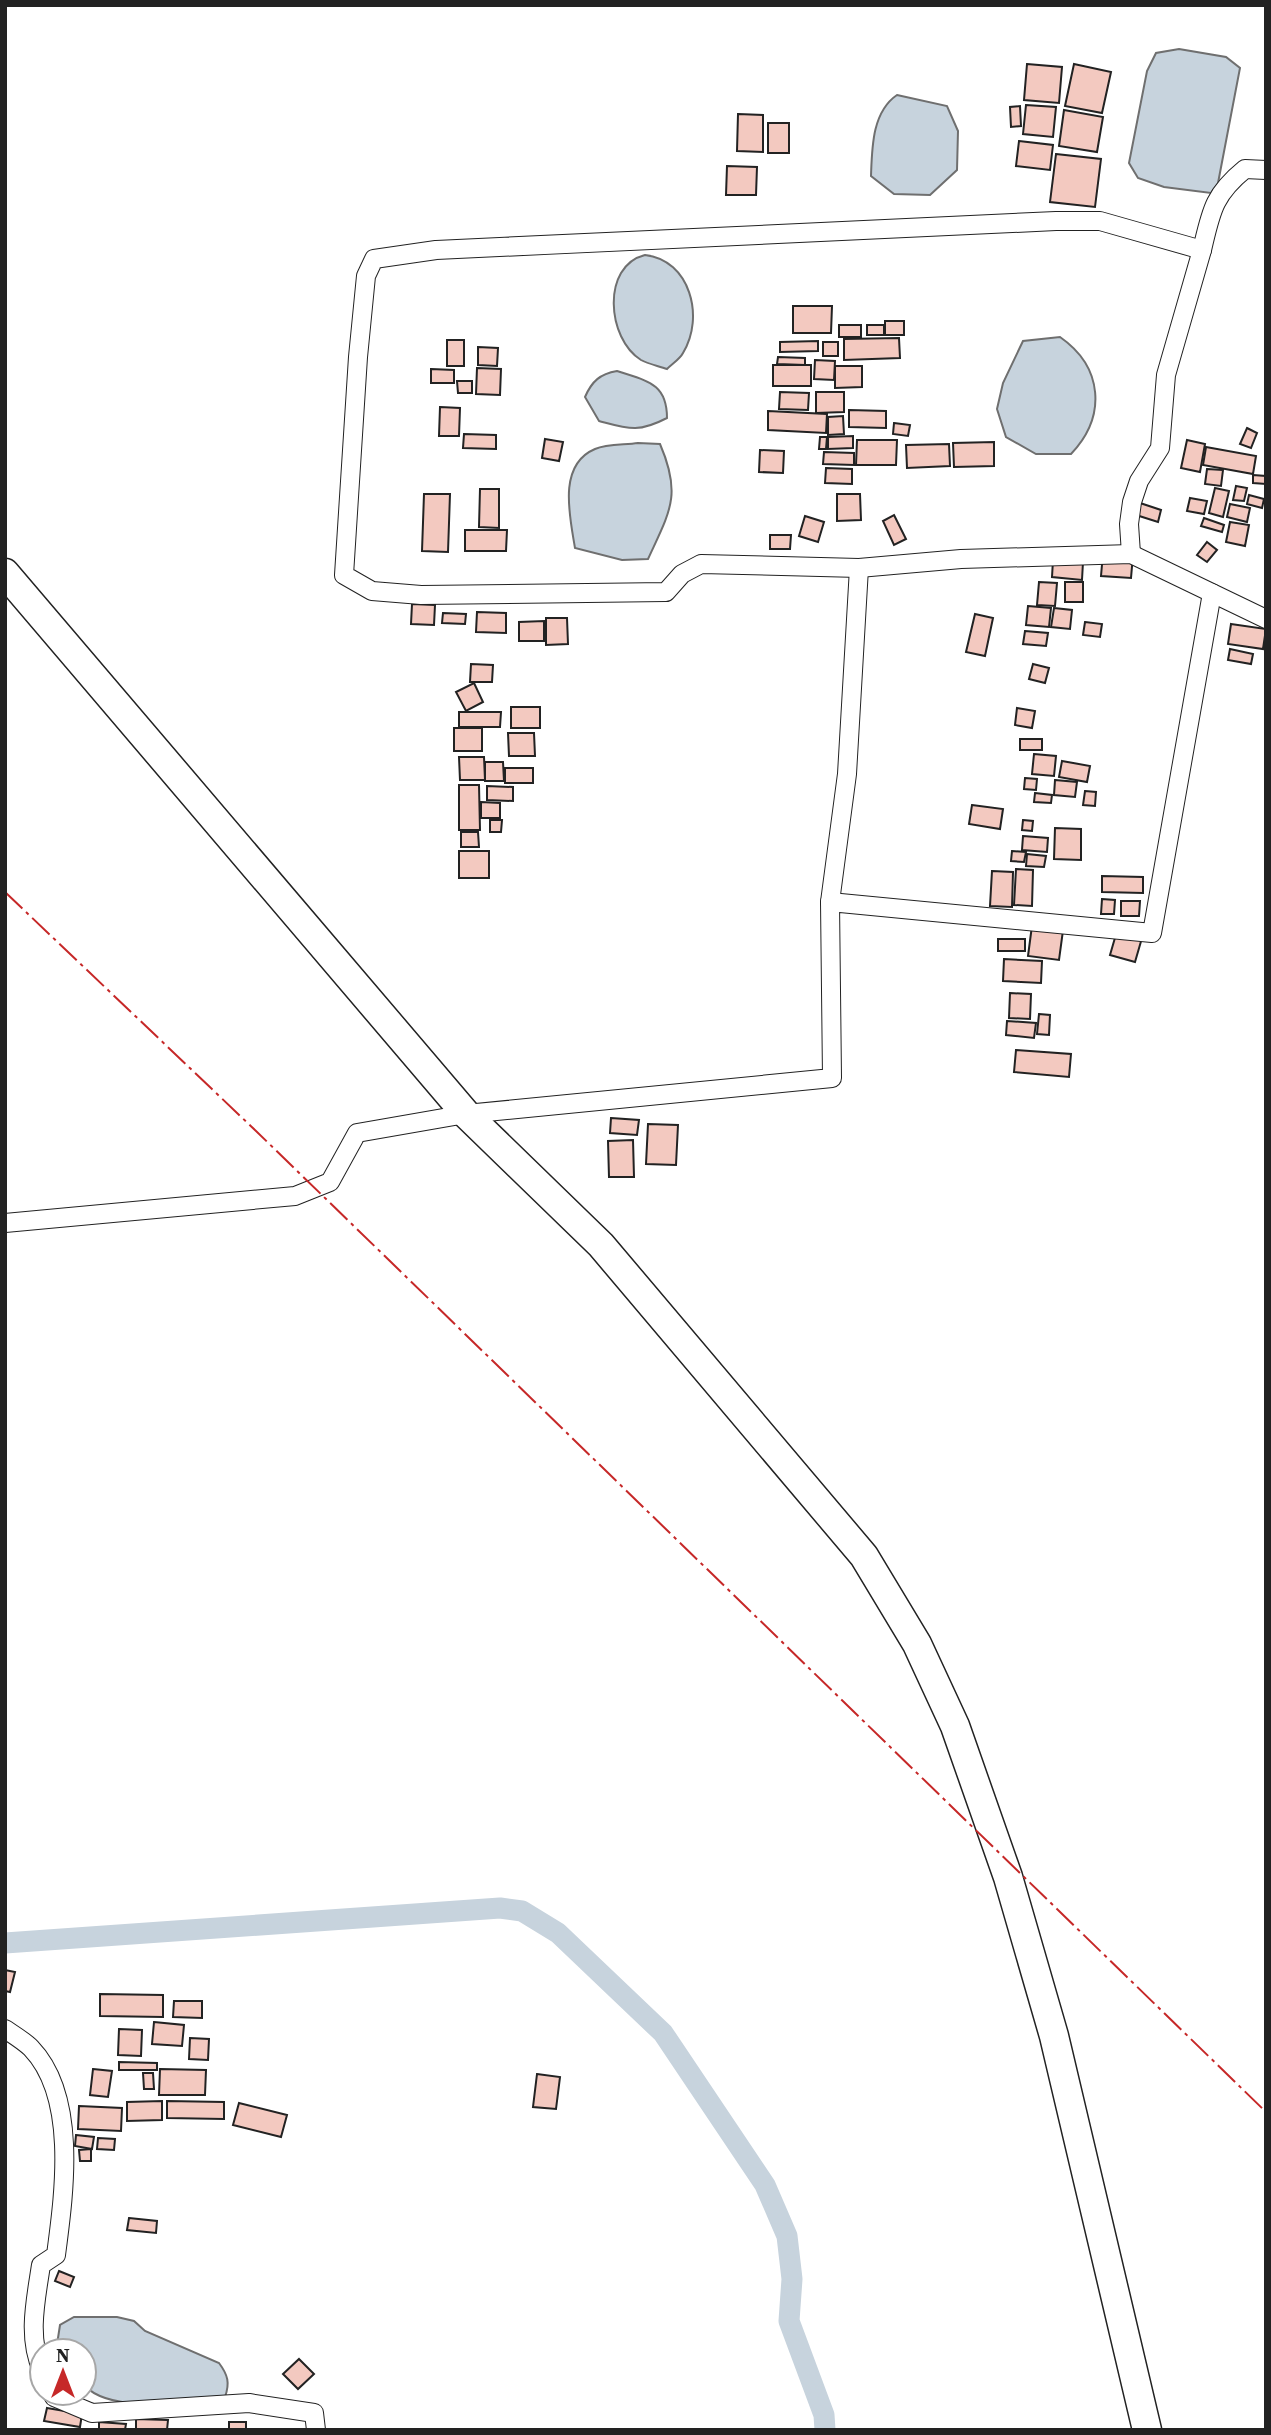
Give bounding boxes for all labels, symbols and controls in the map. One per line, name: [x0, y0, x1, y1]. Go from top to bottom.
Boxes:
north arrow: [28, 2337, 98, 2407]
text: N: [56, 2342, 70, 2368]

